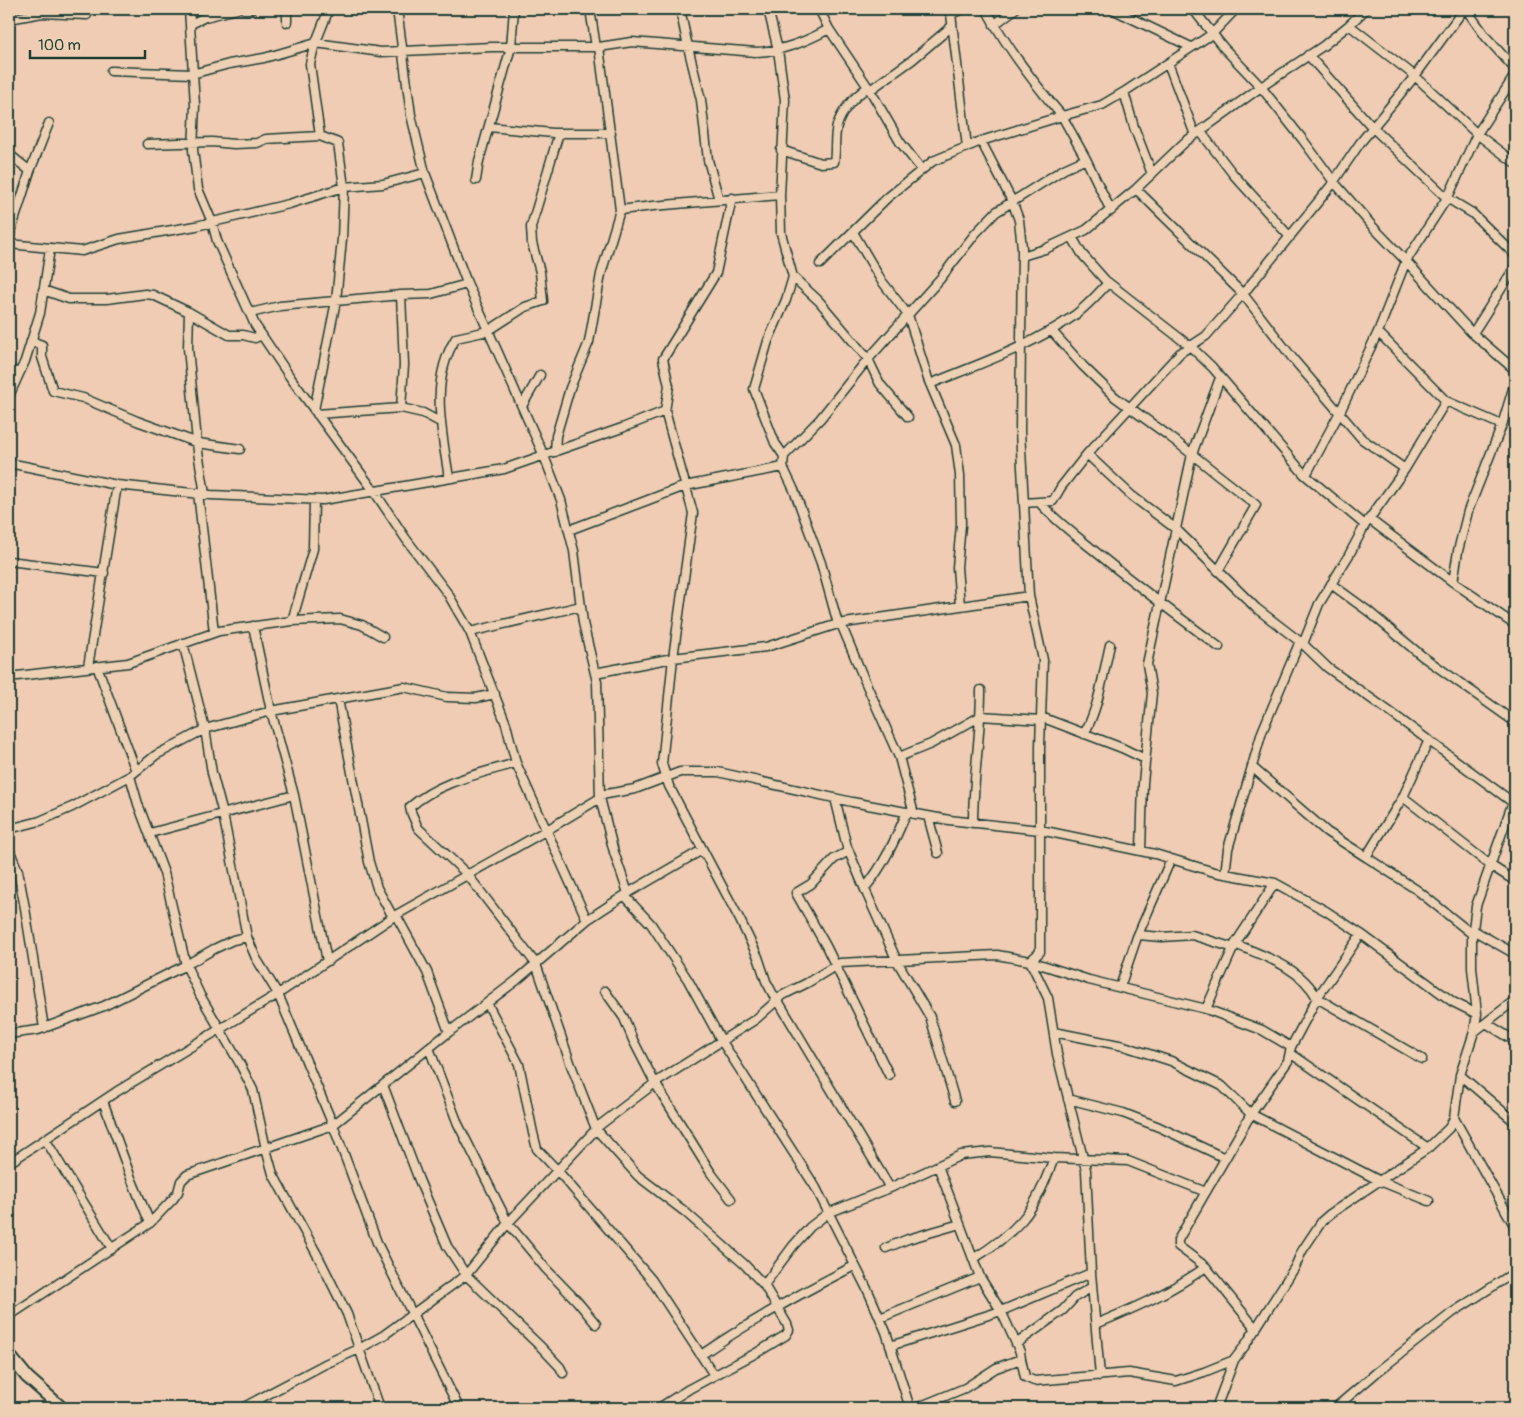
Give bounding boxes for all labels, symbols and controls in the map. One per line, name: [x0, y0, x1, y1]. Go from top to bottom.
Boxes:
scale bar: [30, 28, 145, 60]
text: 100 m: [38, 36, 81, 55]

